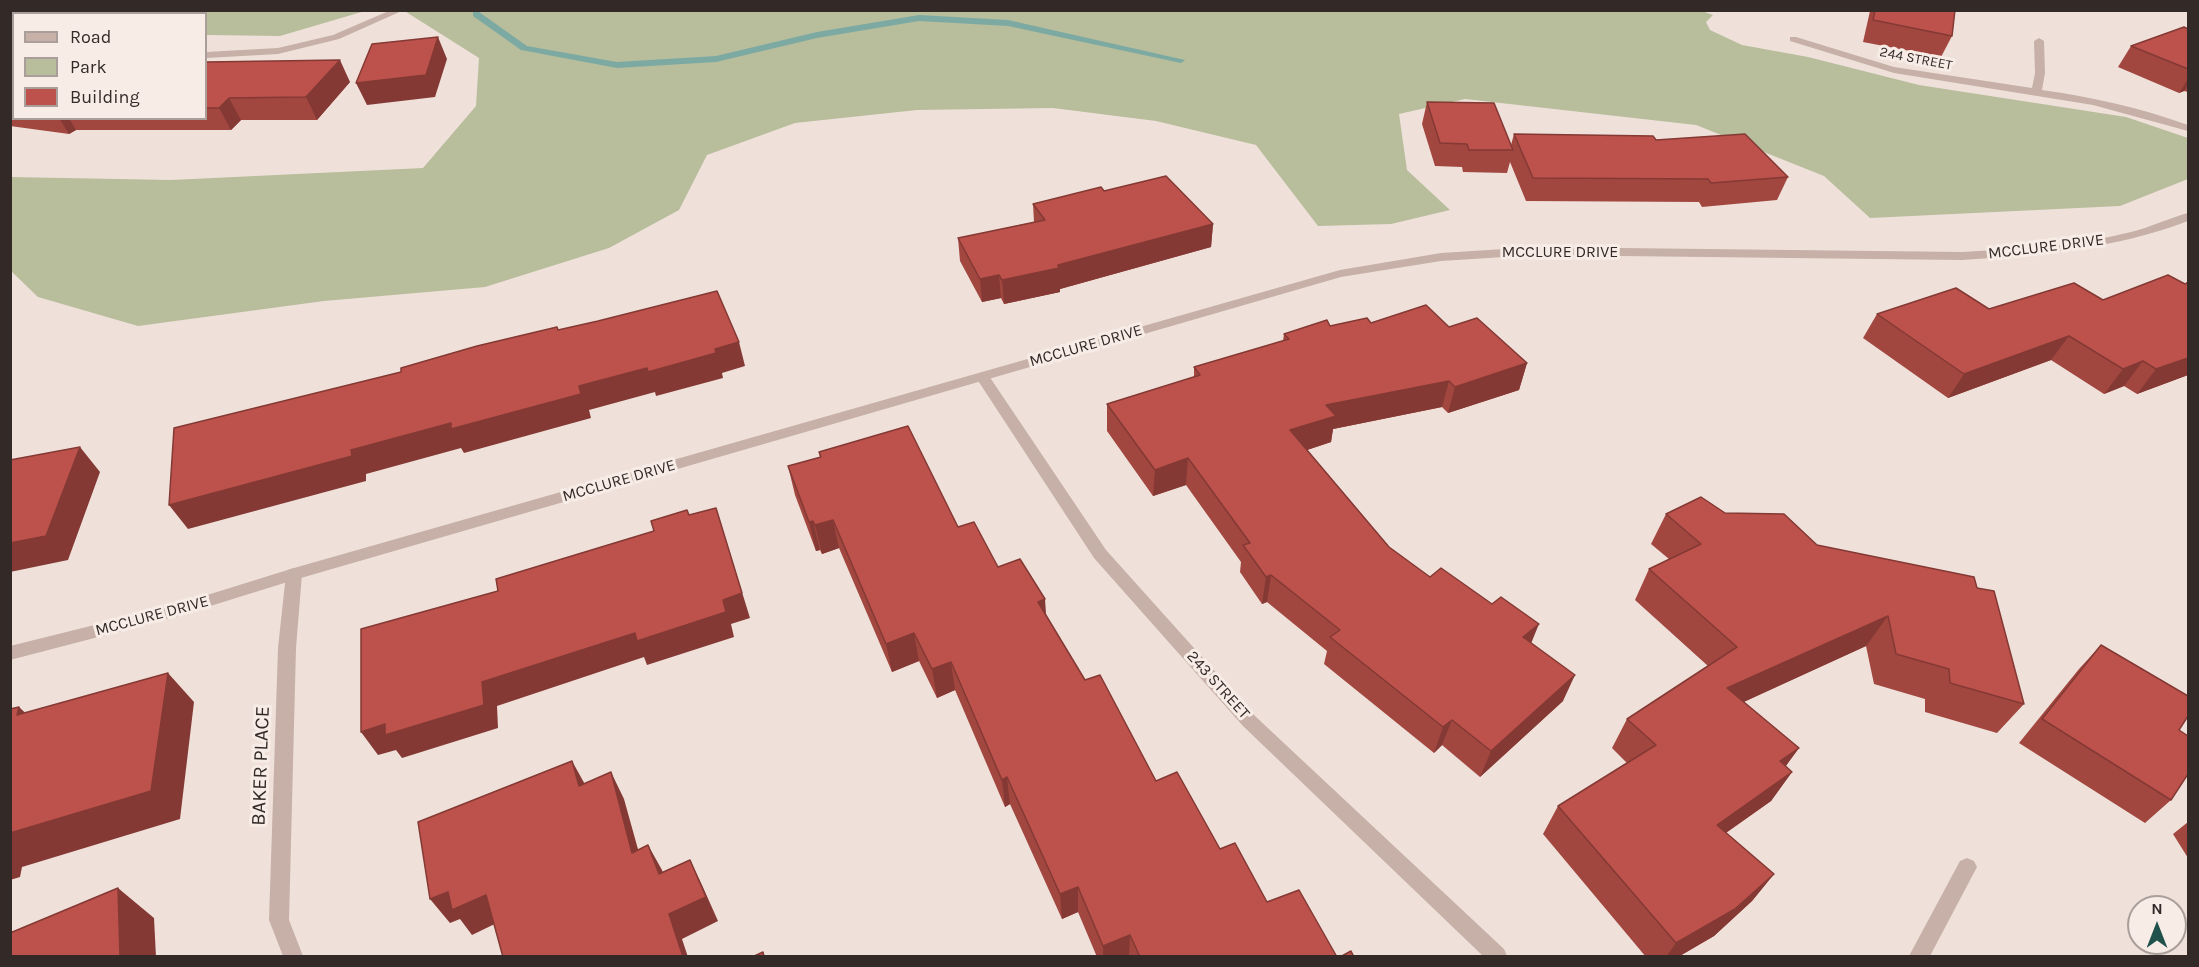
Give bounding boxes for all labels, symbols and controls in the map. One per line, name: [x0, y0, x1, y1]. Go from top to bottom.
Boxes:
legend: [12, 12, 207, 120]
text: Road: [70, 26, 111, 48]
street label: 244 STREET: [1878, 44, 1954, 74]
text: Park: [70, 56, 107, 78]
text: Building: [70, 86, 140, 108]
street label: MCCLURE DRIVE: [1987, 230, 2105, 264]
street label: MCCLURE DRIVE: [1502, 242, 1618, 262]
street label: MCCLURE DRIVE: [1027, 321, 1145, 371]
street label: MCCLURE DRIVE: [560, 456, 678, 506]
street label: MCCLURE DRIVE: [93, 592, 211, 640]
street label: 243 STREET: [1182, 647, 1254, 723]
street label: BAKER PLACE: [247, 706, 275, 826]
north arrow: [2127, 895, 2187, 955]
text: N: [2151, 899, 2163, 918]

